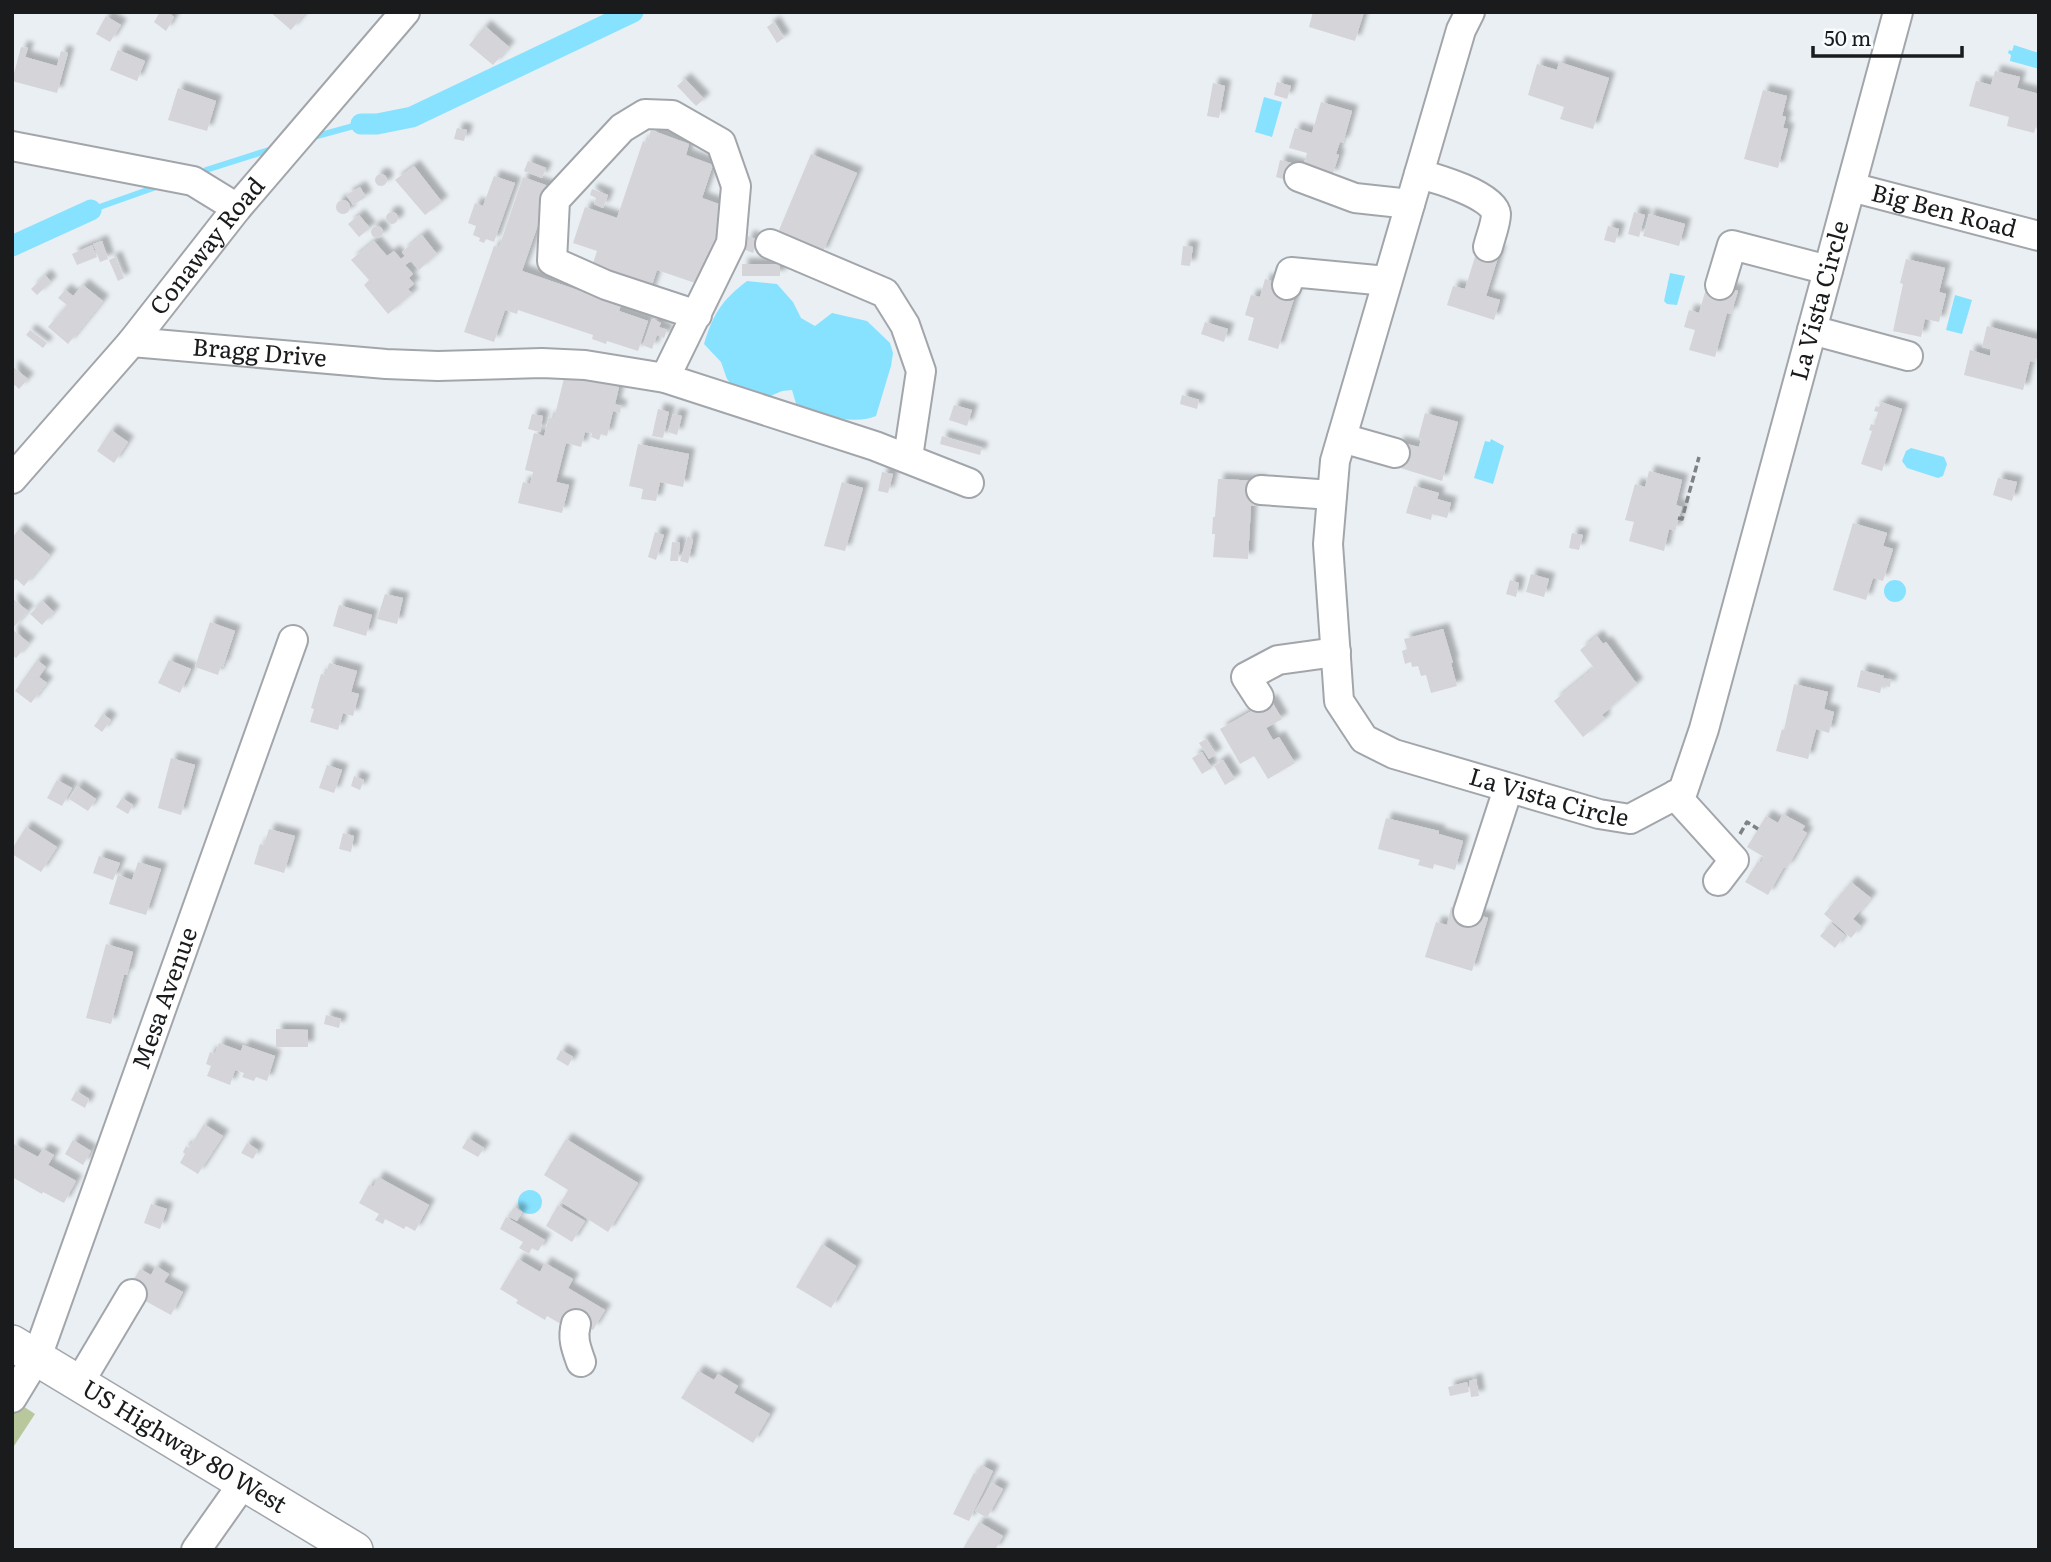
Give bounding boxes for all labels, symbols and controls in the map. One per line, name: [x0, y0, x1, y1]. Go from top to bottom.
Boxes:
scale bar: [1813, 14, 1962, 58]
text: 50 m: [1824, 21, 1871, 52]
street label: Conaway Road: [140, 168, 272, 321]
street label: Big Ben Road: [1868, 173, 2021, 245]
street label: La Vista Circle: [1779, 216, 1856, 384]
street label: Bragg Drive: [191, 327, 328, 374]
street label: La Vista Circle: [1466, 757, 1631, 834]
street label: Mesa Avenue: [121, 922, 204, 1073]
street label: US Highway 80 West: [76, 1369, 295, 1520]

